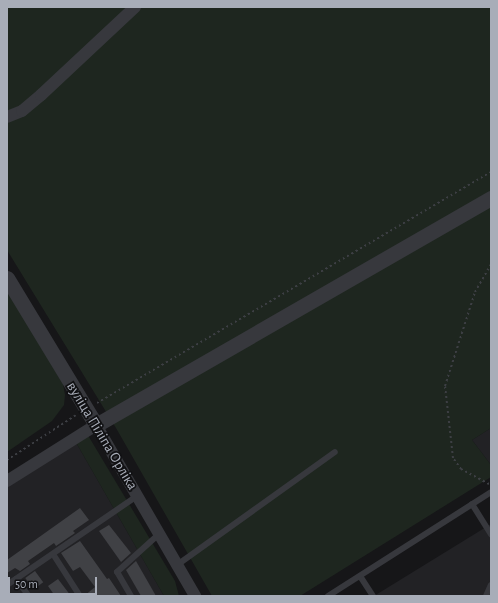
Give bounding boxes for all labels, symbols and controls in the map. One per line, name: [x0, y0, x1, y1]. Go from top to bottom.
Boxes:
street label: вуліца Піліпа Орліка: [63, 379, 141, 493]
scale bar: [10, 569, 99, 595]
text: 50 m: [15, 578, 38, 590]

